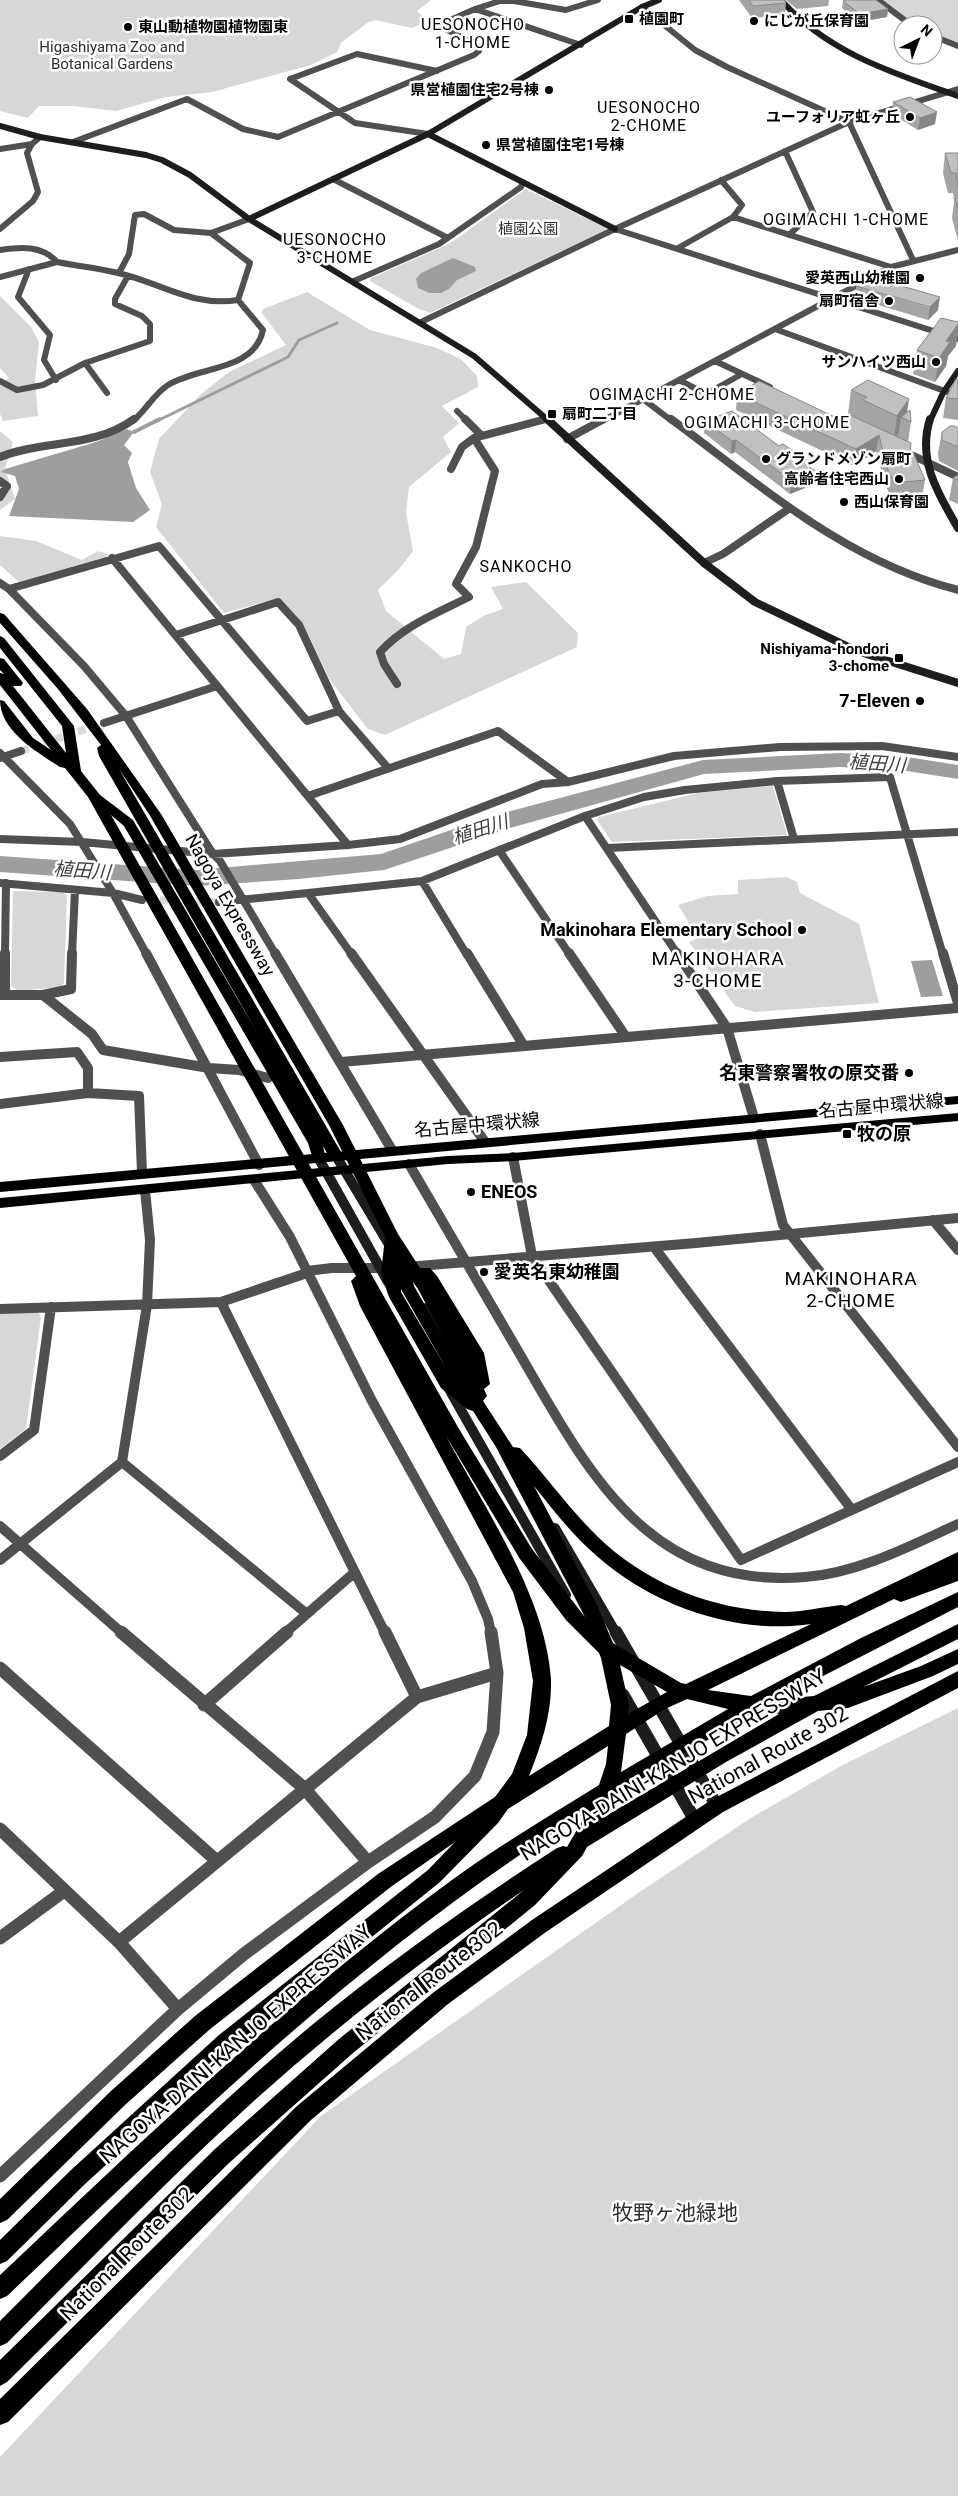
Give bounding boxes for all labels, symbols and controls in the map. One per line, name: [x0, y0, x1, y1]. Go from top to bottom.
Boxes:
place label: 植園町: [639, 10, 684, 28]
place label: にじが丘保育園: [764, 12, 869, 30]
marker: 植園町: [623, 13, 635, 25]
district label: UESONOCHO 1-CHOME: [421, 15, 525, 52]
marker: にじが丘保育園: [748, 15, 760, 27]
north arrow: [893, 15, 943, 65]
place label: 東山動植物園植物園東: [138, 18, 288, 36]
marker: 東山動植物園植物園東: [122, 21, 134, 33]
text: N: [918, 21, 936, 40]
park label: Higashiyama Zoo and Botanical Gardens: [39, 38, 185, 73]
place label: 県営植園住宅2号棟: [410, 81, 539, 99]
marker: 県営植園住宅2号棟: [543, 84, 555, 96]
district label: UESONOCHO 2-CHOME: [597, 98, 701, 135]
place label: ユーフォリア虹ヶ丘: [766, 108, 900, 126]
marker: ユーフォリア虹ヶ丘: [904, 111, 916, 123]
place label: 県営植園住宅1号棟: [496, 136, 625, 154]
marker: 県営植園住宅1号棟: [480, 139, 492, 151]
district label: OGIMACHI 1-CHOME: [763, 210, 929, 229]
park label: 植園公園: [498, 220, 558, 238]
district label: UESONOCHO 3-CHOME: [283, 230, 387, 267]
place label: 愛英西山幼稚園: [805, 269, 910, 287]
marker: 愛英西山幼稚園: [914, 272, 926, 284]
place label: 扇町宿舎: [819, 292, 880, 310]
marker: 扇町宿舎: [883, 295, 895, 307]
place label: サンハイツ西山: [821, 353, 926, 371]
marker: サンハイツ西山: [930, 356, 942, 368]
district label: OGIMACHI 2-CHOME: [589, 385, 755, 404]
place label: 扇町二丁目: [562, 405, 637, 423]
marker: 扇町二丁目: [546, 408, 558, 420]
district label: OGIMACHI 3-CHOME: [684, 413, 850, 432]
place label: グランドメゾン扇町: [776, 450, 911, 468]
marker: グランドメゾン扇町: [760, 453, 772, 465]
place label: 高齢者住宅西山: [784, 470, 889, 488]
marker: 高齢者住宅西山: [893, 473, 905, 485]
place label: 西山保育園: [854, 493, 929, 511]
marker: 西山保育園: [838, 496, 850, 508]
district label: SANKOCHO: [480, 557, 573, 576]
place label: Nishiyama-hondori 3-chome: [760, 640, 889, 675]
marker: Nishiyama-hondori 3-chome: [893, 652, 905, 664]
place label: 7-Eleven: [839, 690, 910, 711]
marker: 7-Eleven: [914, 695, 926, 707]
water label: 植田川: [848, 750, 908, 777]
water label: 植田川: [449, 809, 513, 849]
street label: Nagoya Expressway: [181, 830, 280, 980]
water label: 植田川: [53, 857, 113, 884]
place label: Makinohara Elementary School: [540, 919, 792, 940]
marker: Makinohara Elementary School: [796, 924, 808, 936]
district label: MAKINOHARA 3-CHOME: [651, 947, 785, 992]
place label: 名東警察署牧の原交番: [719, 1062, 899, 1083]
marker: 名東警察署牧の原交番: [903, 1067, 915, 1079]
street label: 名古屋中環状線: [817, 1090, 945, 1121]
street label: 名古屋中環状線: [413, 1109, 541, 1140]
place label: 牧の原: [857, 1123, 911, 1144]
marker: 牧の原: [841, 1128, 853, 1140]
place label: ENEOS: [481, 1181, 537, 1202]
marker: ENEOS: [465, 1186, 477, 1198]
place label: 愛英名東幼稚園: [494, 1261, 620, 1282]
marker: 愛英名東幼稚園: [478, 1266, 490, 1278]
district label: MAKINOHARA 2-CHOME: [784, 1267, 918, 1312]
street label: NAGOYA-DAINI-KANJO EXPRESSWAY: [516, 1664, 831, 1866]
street label: National Route 302: [684, 1701, 852, 1809]
street label: National Route 302: [351, 1916, 507, 2046]
street label: NAGOYA-DAINI-KANJO EXPRESSWAY: [95, 1919, 377, 2169]
street label: National Route 302: [55, 2182, 199, 2326]
park label: 牧野ヶ池緑地: [612, 2201, 738, 2225]

